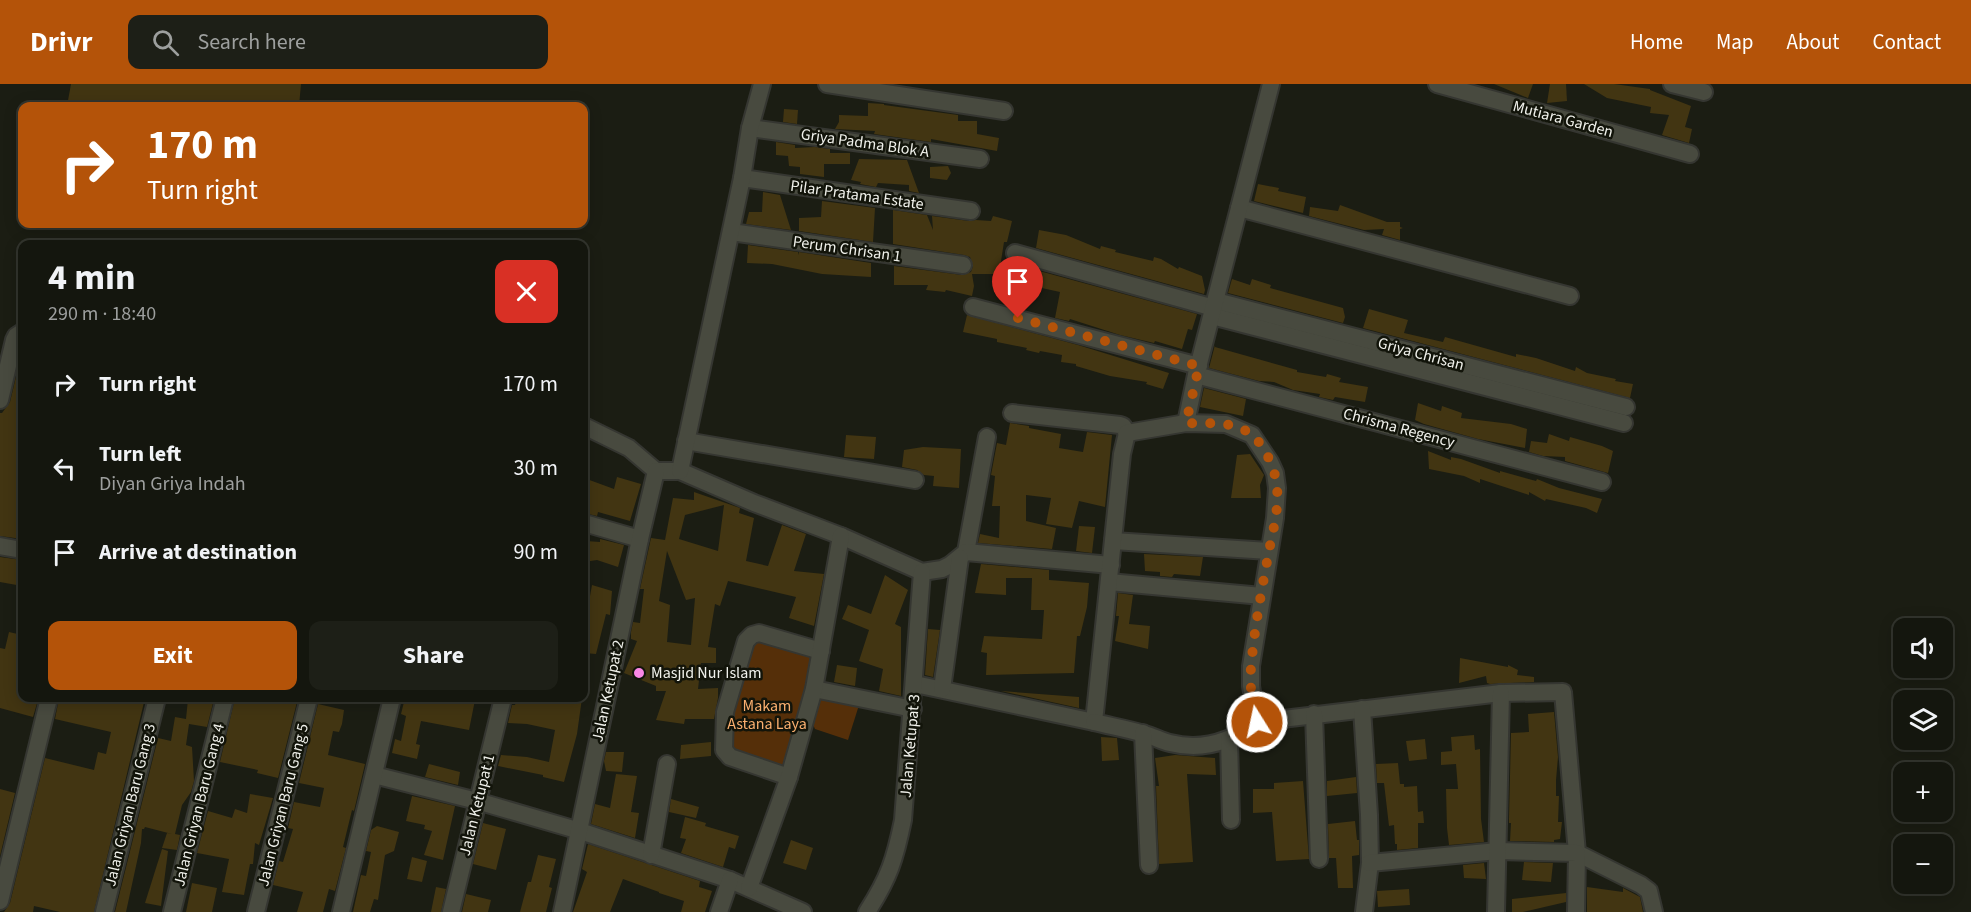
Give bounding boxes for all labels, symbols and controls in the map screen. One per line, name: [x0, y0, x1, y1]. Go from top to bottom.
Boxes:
search box: [128, 15, 548, 69]
text: Drivr: [30, 22, 92, 62]
icon: search: [149, 26, 182, 59]
text: Search here: [197, 26, 306, 58]
text: Home: [1630, 27, 1683, 57]
text: Map: [1716, 27, 1754, 57]
text: About: [1787, 27, 1839, 57]
text: Contact: [1872, 27, 1941, 57]
street label: Mutiara Garden: [1510, 95, 1616, 143]
text: 170 m: [147, 115, 258, 175]
street label: Griya Padma Blok A: [799, 123, 931, 163]
icon: right: [48, 126, 126, 204]
text: Turn right: [147, 171, 258, 210]
street label: Pilar Pratama Estate: [789, 175, 925, 215]
street label: Perum Chrisan 1: [791, 230, 903, 268]
text: 4 min: [48, 252, 136, 303]
pin: [992, 256, 1043, 318]
button: close: [495, 260, 558, 323]
icon: arrive: [1001, 265, 1034, 298]
text: 290 m · 18:40: [48, 300, 156, 328]
street label: Griya Chrisan: [1375, 332, 1467, 376]
icon: right: [48, 368, 81, 401]
text: Turn right: [99, 368, 196, 400]
text: 170 m: [503, 368, 558, 400]
street label: Chrisma Regency: [1341, 403, 1458, 454]
text: Turn left: [99, 438, 181, 470]
icon: left: [48, 452, 81, 485]
text: 30 m: [513, 452, 558, 484]
text: Diyan Griya Indah: [99, 470, 246, 498]
icon: arrive: [48, 536, 81, 569]
text: Arrive at destination: [99, 536, 297, 568]
text: 90 m: [513, 536, 558, 568]
map controls: [1893, 618, 1953, 894]
button: sound: [1893, 618, 1953, 678]
button: Exit: [48, 621, 297, 690]
button: Share: [309, 621, 558, 690]
street label: Jalan Ketupat 2: [586, 638, 630, 744]
place label: Masjid Nur Islam: [651, 662, 762, 684]
marker: Masjid Nur Islam: [632, 666, 646, 680]
position arrow: [1225, 690, 1289, 754]
button: layers: [1893, 690, 1953, 750]
street label: Jalan Ketupat 3: [895, 693, 925, 799]
park label: Makam Astana Laya: [727, 695, 807, 735]
street label: Jalan Griyan Baru Gang 3: [99, 721, 161, 889]
street label: Jalan Griyan Baru Gang 4: [168, 721, 230, 889]
street label: Jalan Griyan Baru Gang 5: [252, 721, 314, 889]
street label: Jalan Ketupat 1: [454, 752, 500, 858]
button: +: [1893, 762, 1953, 822]
button: −: [1893, 834, 1953, 894]

